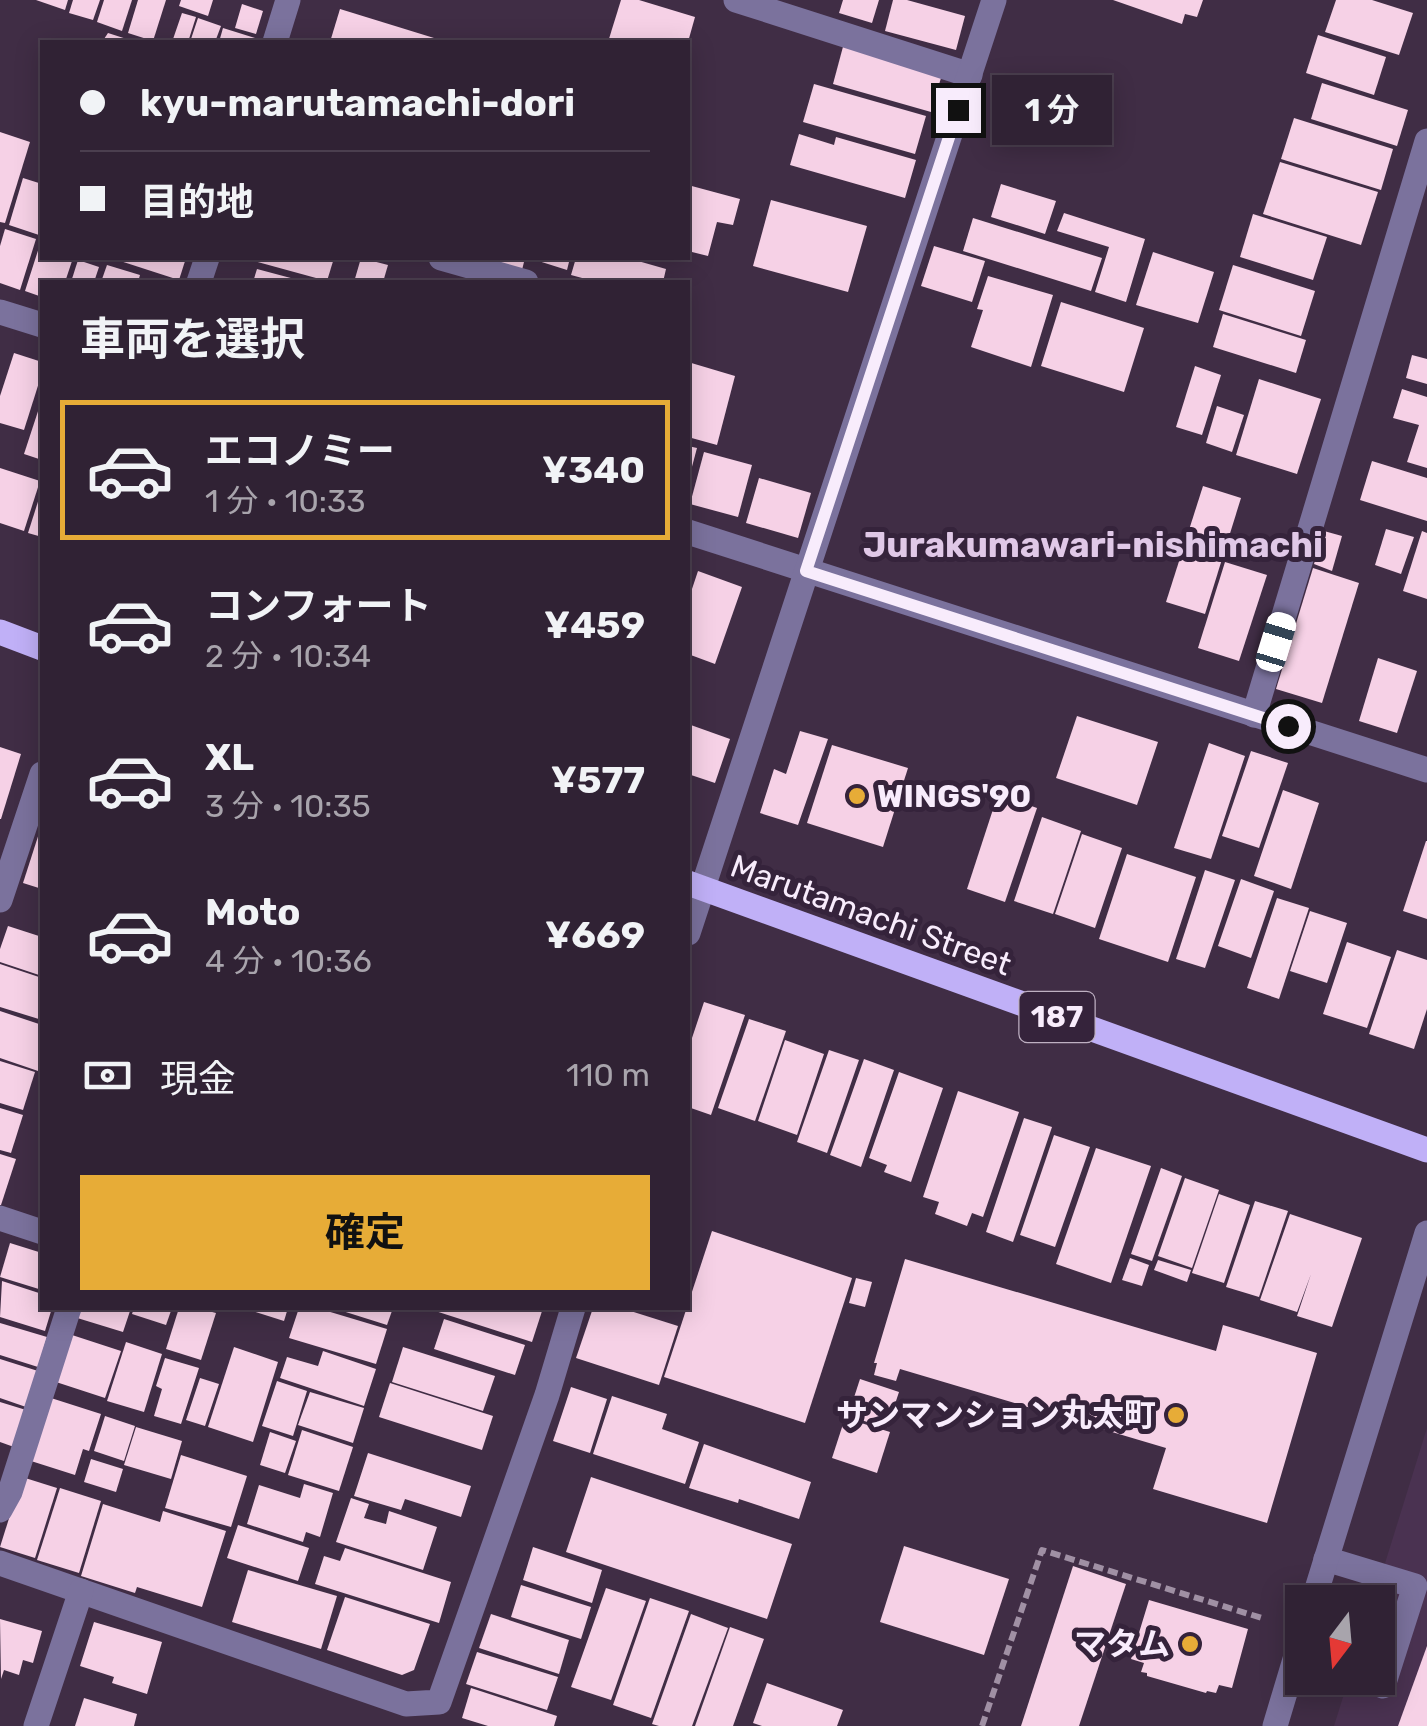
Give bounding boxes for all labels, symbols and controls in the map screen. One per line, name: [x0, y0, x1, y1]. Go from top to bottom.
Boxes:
callout: 1 分: [993, 75, 1113, 145]
text: kyu-marutamachi-dori: [140, 80, 575, 126]
route end: [936, 88, 981, 133]
text: 1 分: [1025, 91, 1079, 129]
text: 目的地: [140, 179, 254, 225]
text: 車両を選択: [80, 313, 305, 366]
icon: car: [85, 425, 175, 515]
text: エコノミー: [205, 428, 395, 474]
text: ¥340: [542, 447, 645, 493]
text: 1 分 · 10:33: [205, 482, 365, 520]
district label: Jurakumawari-nishimachi: [863, 524, 1323, 566]
icon: car: [85, 580, 175, 670]
text: コンフォート: [205, 583, 432, 629]
text: ¥459: [544, 602, 645, 648]
car: [1253, 609, 1299, 675]
text: 2 分 · 10:34: [205, 637, 371, 675]
route start: [1266, 704, 1311, 749]
text: XL: [205, 734, 254, 780]
icon: car: [85, 735, 175, 825]
text: ¥577: [551, 757, 645, 803]
place label: WINGS'90: [877, 777, 1031, 815]
marker: WINGS'90: [846, 785, 868, 807]
text: 3 分 · 10:35: [205, 787, 371, 825]
street label: Marutamachi Street: [725, 847, 1017, 983]
text: Moto: [205, 889, 301, 935]
icon: car: [85, 890, 175, 980]
text: ¥669: [545, 912, 645, 958]
text: 4 分 · 10:36: [205, 942, 372, 980]
road number: 187: [1020, 992, 1094, 1042]
icon: cash: [80, 1048, 135, 1103]
text: 現金: [160, 1056, 236, 1102]
text: 110 m: [566, 1056, 650, 1094]
button: 確定: [80, 1175, 650, 1290]
place label: サンマンション丸太町: [836, 1396, 1156, 1434]
marker: サンマンション丸太町: [1165, 1404, 1187, 1426]
north arrow: [1285, 1585, 1395, 1695]
map controls: [1285, 1585, 1395, 1695]
place label: マタム: [1074, 1625, 1170, 1663]
marker: マタム: [1179, 1633, 1201, 1655]

